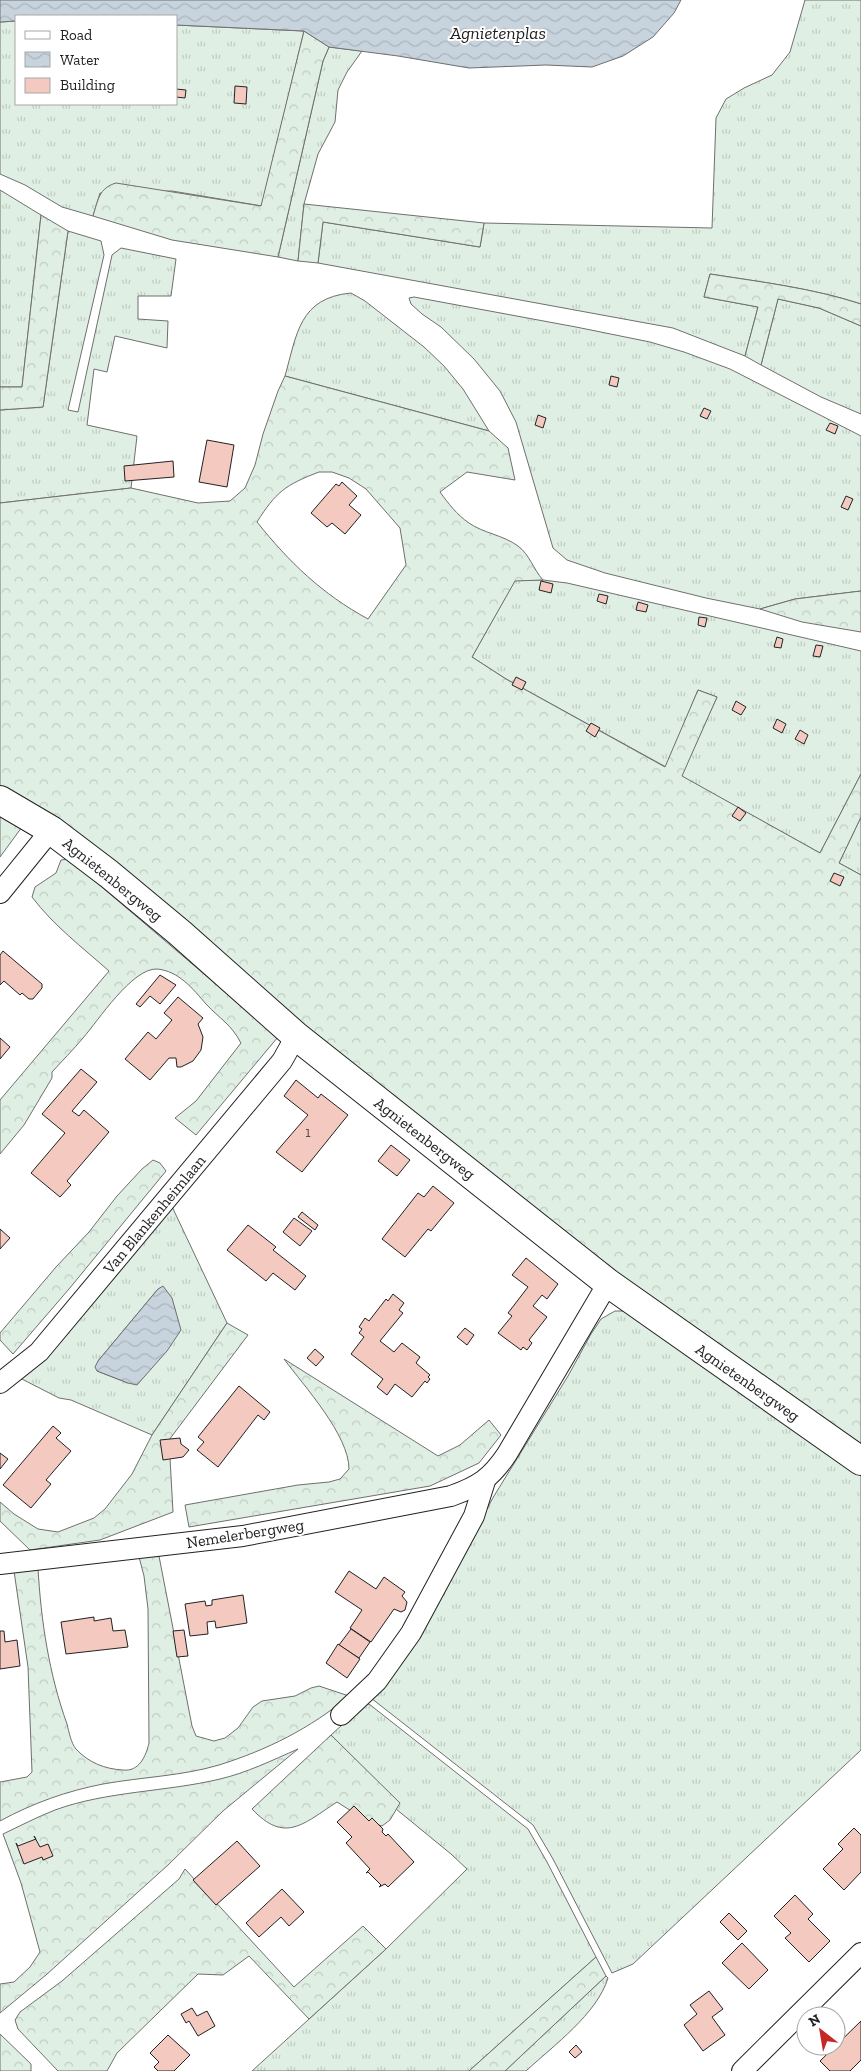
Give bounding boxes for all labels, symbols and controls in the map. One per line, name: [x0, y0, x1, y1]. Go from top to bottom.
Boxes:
legend: [15, 15, 178, 105]
water label: Agnietenplas: [449, 22, 546, 44]
text: Road: [60, 26, 93, 44]
text: Water: [60, 51, 100, 69]
text: Building: [60, 76, 115, 94]
street label: Agnietenbergweg: [59, 833, 166, 926]
street label: Agnietenbergweg: [371, 1093, 479, 1184]
house number: 1: [305, 1124, 311, 1141]
street label: Van Blankenheimlaan: [99, 1151, 210, 1278]
street label: Agnietenbergweg: [692, 1339, 804, 1425]
street label: Nemelerbergweg: [185, 1515, 305, 1552]
north arrow: [796, 2006, 846, 2056]
text: N: [806, 2010, 824, 2030]

